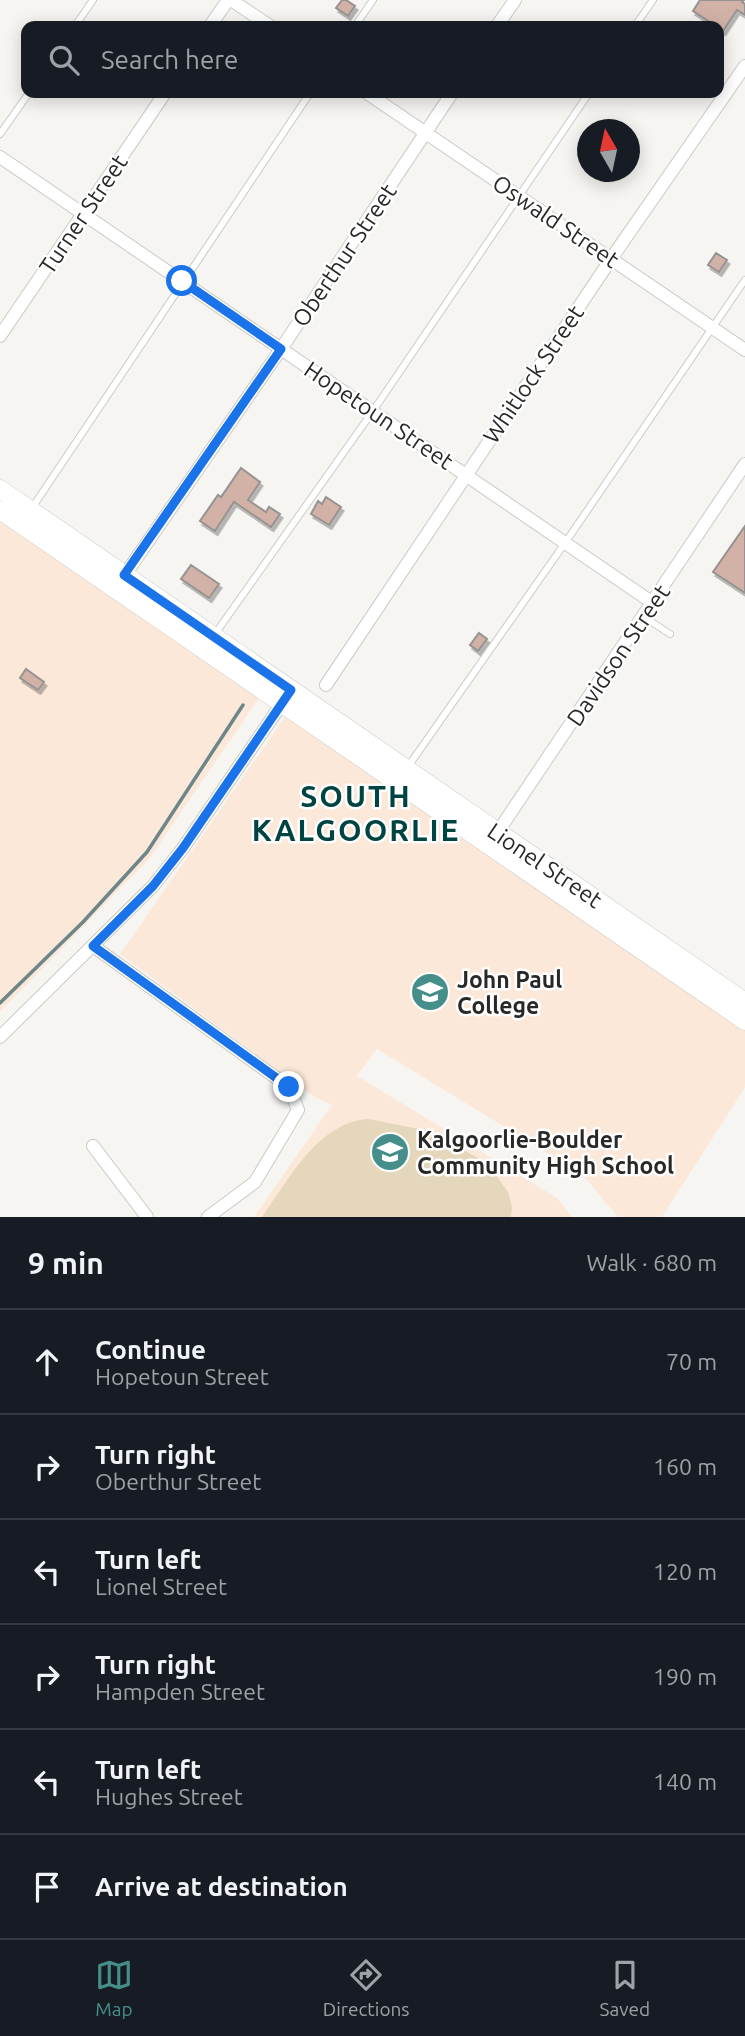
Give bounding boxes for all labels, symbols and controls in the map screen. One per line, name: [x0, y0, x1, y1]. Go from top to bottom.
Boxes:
search box: [21, 21, 724, 98]
icon: search: [45, 41, 83, 79]
text: Search here: [101, 45, 238, 74]
north arrow: [577, 119, 640, 182]
street label: Turner Street: [34, 150, 132, 278]
street label: Oswald Street: [488, 170, 624, 272]
street label: Oberthur Street: [287, 179, 401, 331]
route start: [166, 265, 197, 296]
street label: Whitlock Street: [478, 301, 588, 447]
street label: Hopetoun Street: [300, 356, 458, 474]
street label: Davidson Street: [562, 580, 674, 730]
district label: SOUTH KALGOORLIE: [252, 779, 460, 847]
street label: Lionel Street: [483, 818, 607, 912]
place label: John Paul College: [457, 967, 562, 1018]
school or university icon: John Paul College: [409, 971, 451, 1013]
route end: [273, 1071, 304, 1102]
place label: Kalgoorlie-Boulder Community High School: [417, 1127, 674, 1178]
school or university icon: Kalgoorlie-Boulder Community High School: [369, 1131, 411, 1173]
text: 9 min: [28, 1246, 104, 1280]
text: Walk · 680 m: [586, 1250, 717, 1275]
text: Continue: [95, 1335, 206, 1364]
icon: ahead: [28, 1343, 66, 1381]
text: 70 m: [666, 1349, 717, 1374]
text: Hopetoun Street: [95, 1364, 269, 1389]
text: Turn right: [95, 1440, 216, 1469]
icon: right: [28, 1448, 66, 1486]
text: 160 m: [653, 1454, 717, 1479]
text: Oberthur Street: [95, 1469, 261, 1494]
text: Turn left: [95, 1545, 201, 1574]
icon: left: [28, 1553, 66, 1591]
text: 120 m: [653, 1559, 717, 1584]
text: Lionel Street: [95, 1574, 227, 1599]
text: Turn right: [95, 1650, 216, 1679]
icon: right: [28, 1658, 66, 1696]
text: 190 m: [653, 1664, 717, 1689]
text: Hampden Street: [95, 1679, 265, 1704]
text: Turn left: [95, 1755, 201, 1784]
icon: left: [28, 1763, 66, 1801]
text: 140 m: [653, 1769, 717, 1794]
text: Hughes Street: [95, 1784, 243, 1809]
icon: arrive: [28, 1868, 66, 1906]
text: Arrive at destination: [95, 1872, 348, 1901]
tab: Map: [95, 1956, 133, 2020]
tab: Directions: [323, 1956, 410, 2020]
tab: Saved: [599, 1956, 650, 2020]

